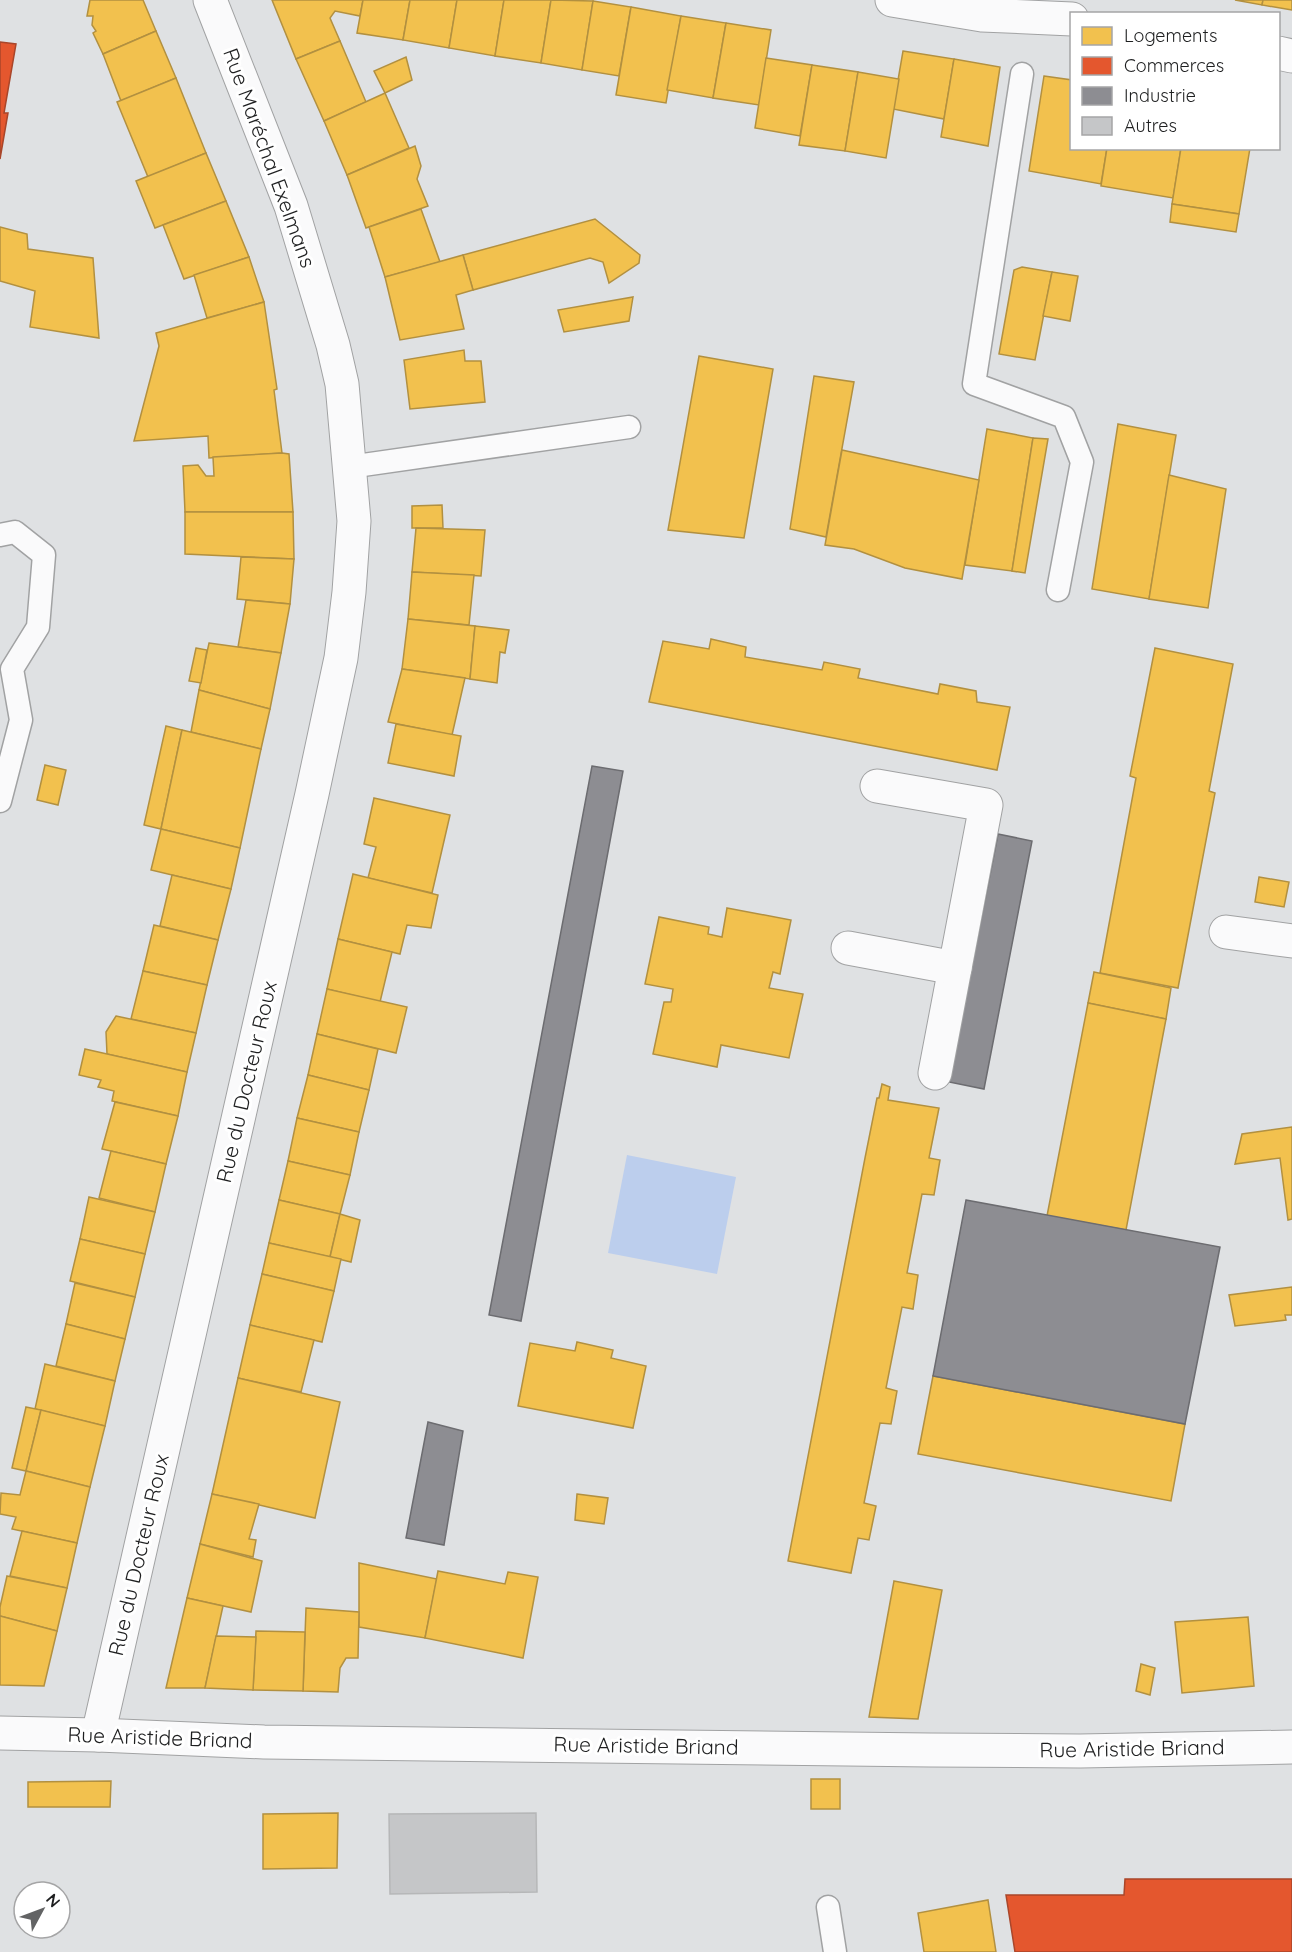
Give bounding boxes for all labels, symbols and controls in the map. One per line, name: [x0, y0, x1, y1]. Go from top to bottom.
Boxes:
legend: [1070, 12, 1280, 150]
text: Logements: [1124, 24, 1217, 47]
street label: Rue Maréchal Exelmans: [218, 44, 322, 271]
text: Commerces: [1124, 54, 1224, 77]
text: Industrie: [1124, 84, 1196, 107]
text: Autres: [1124, 114, 1177, 137]
street label: Rue du Docteur Roux: [210, 978, 282, 1185]
street label: Rue du Docteur Roux: [102, 1451, 174, 1658]
street label: Rue Aristide Briand: [67, 1721, 253, 1753]
street label: Rue Aristide Briand: [553, 1730, 739, 1760]
street label: Rue Aristide Briand: [1039, 1733, 1225, 1763]
north arrow: [12, 1880, 72, 1940]
text: N: [42, 1889, 65, 1911]

